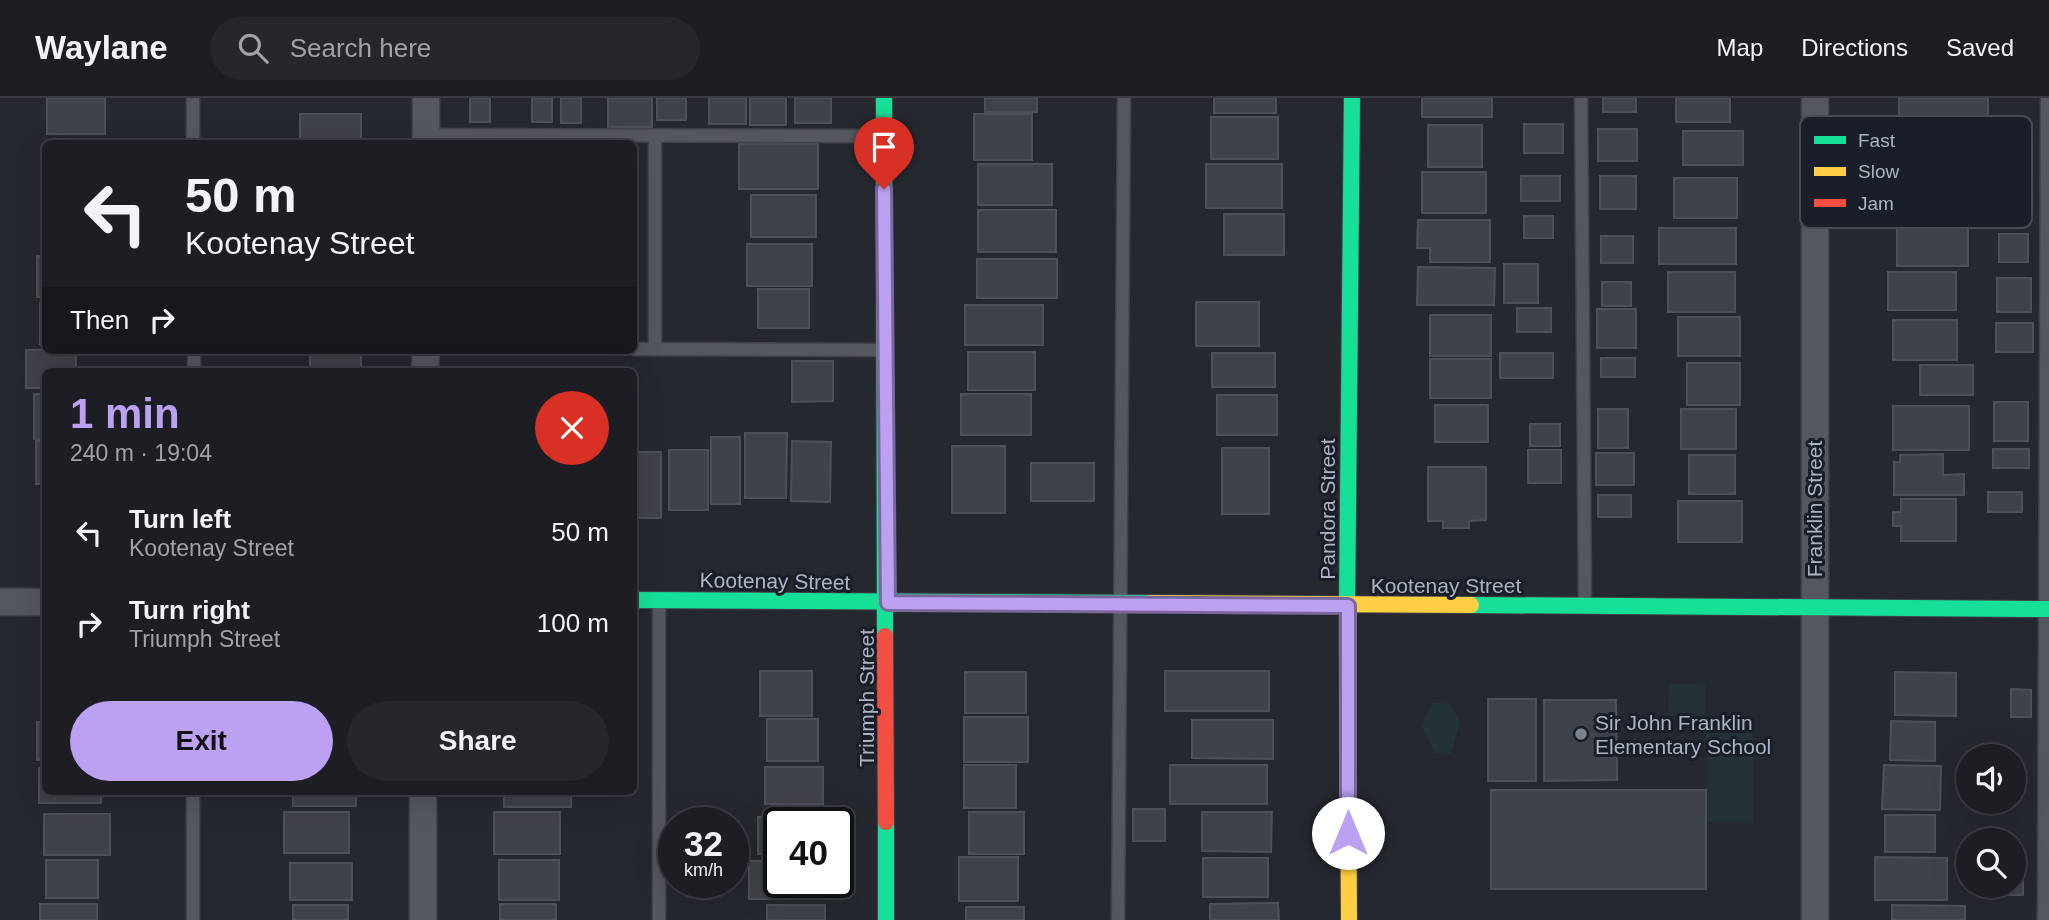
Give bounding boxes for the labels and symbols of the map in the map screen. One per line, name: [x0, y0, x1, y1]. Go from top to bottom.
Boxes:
legend: [1800, 116, 2032, 228]
pin: [854, 117, 914, 189]
text: Fast: [1858, 130, 1896, 151]
text: Slow: [1858, 161, 1899, 182]
text: Jam: [1858, 193, 1894, 214]
street label: Pandora Street: [1316, 438, 1339, 580]
street label: Franklin Street: [1803, 441, 1826, 577]
street label: Kootenay Street: [700, 568, 851, 594]
street label: Kootenay Street: [1371, 574, 1521, 597]
street label: Triumph Street: [855, 629, 878, 767]
place label: Sir John Franklin Elementary School: [1595, 711, 1771, 758]
marker: Sir John Franklin Elementary School: [1573, 726, 1589, 742]
position arrow: [1311, 796, 1385, 870]
speed limit sign: 40: [763, 807, 854, 898]

